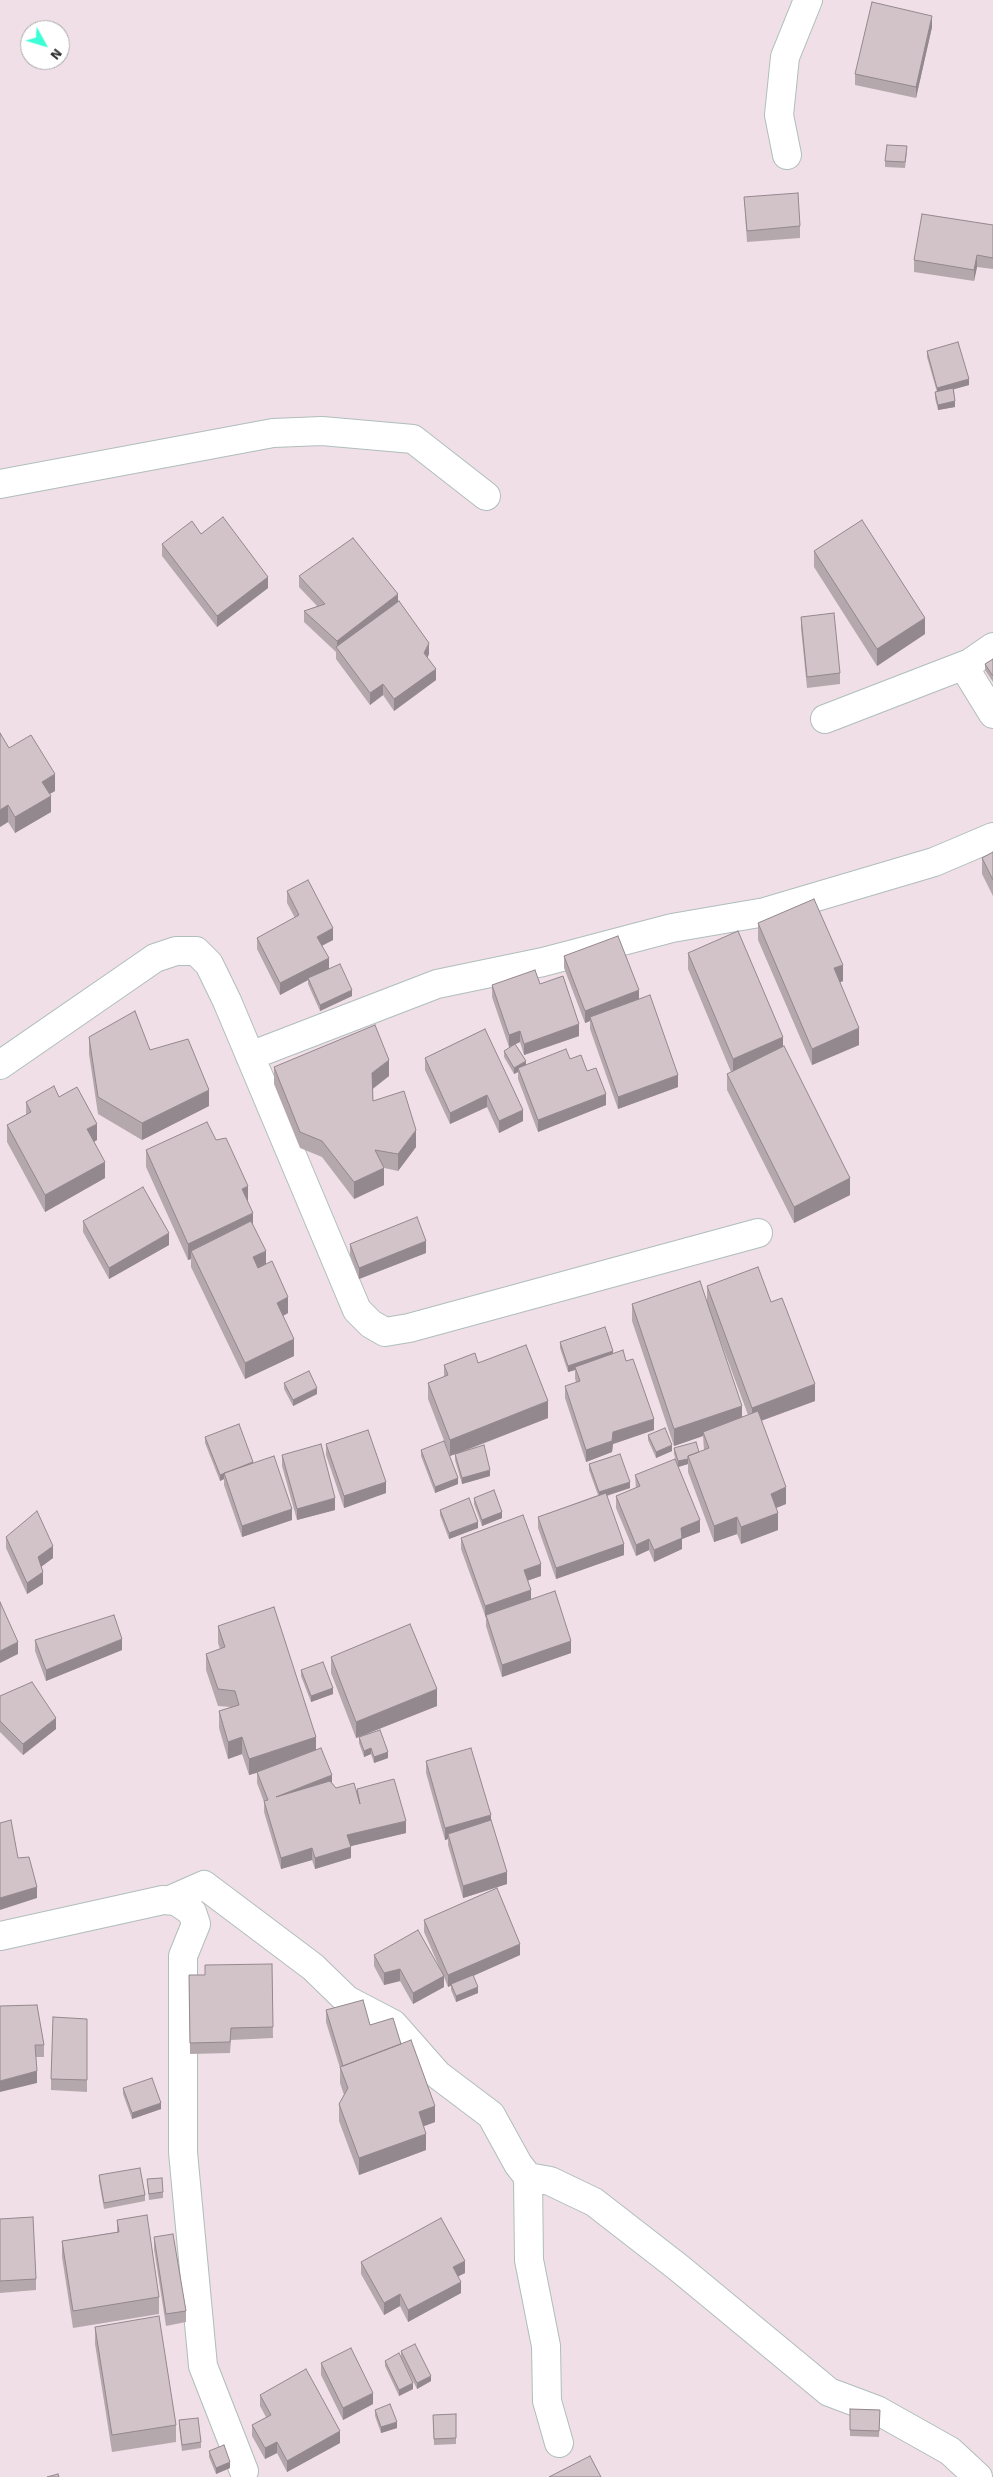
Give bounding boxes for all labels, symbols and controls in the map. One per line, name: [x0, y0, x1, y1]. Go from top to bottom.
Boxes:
north arrow: [20, 20, 70, 70]
text: N: [47, 45, 66, 63]

